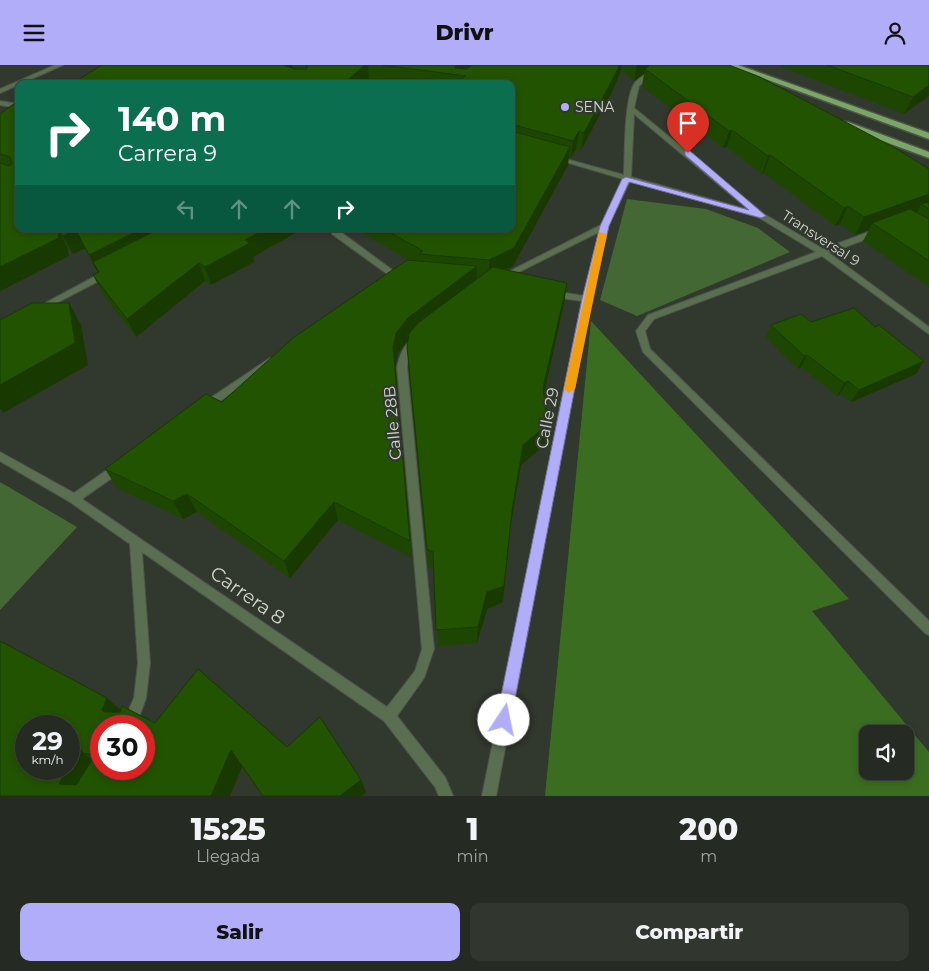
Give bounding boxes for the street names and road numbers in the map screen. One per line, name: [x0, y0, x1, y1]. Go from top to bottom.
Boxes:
street label: Transversal 9: [778, 206, 864, 270]
street label: Calle 28B: [380, 385, 405, 461]
street label: Calle 29: [532, 386, 563, 450]
street label: Carrera 8: [206, 561, 290, 630]

